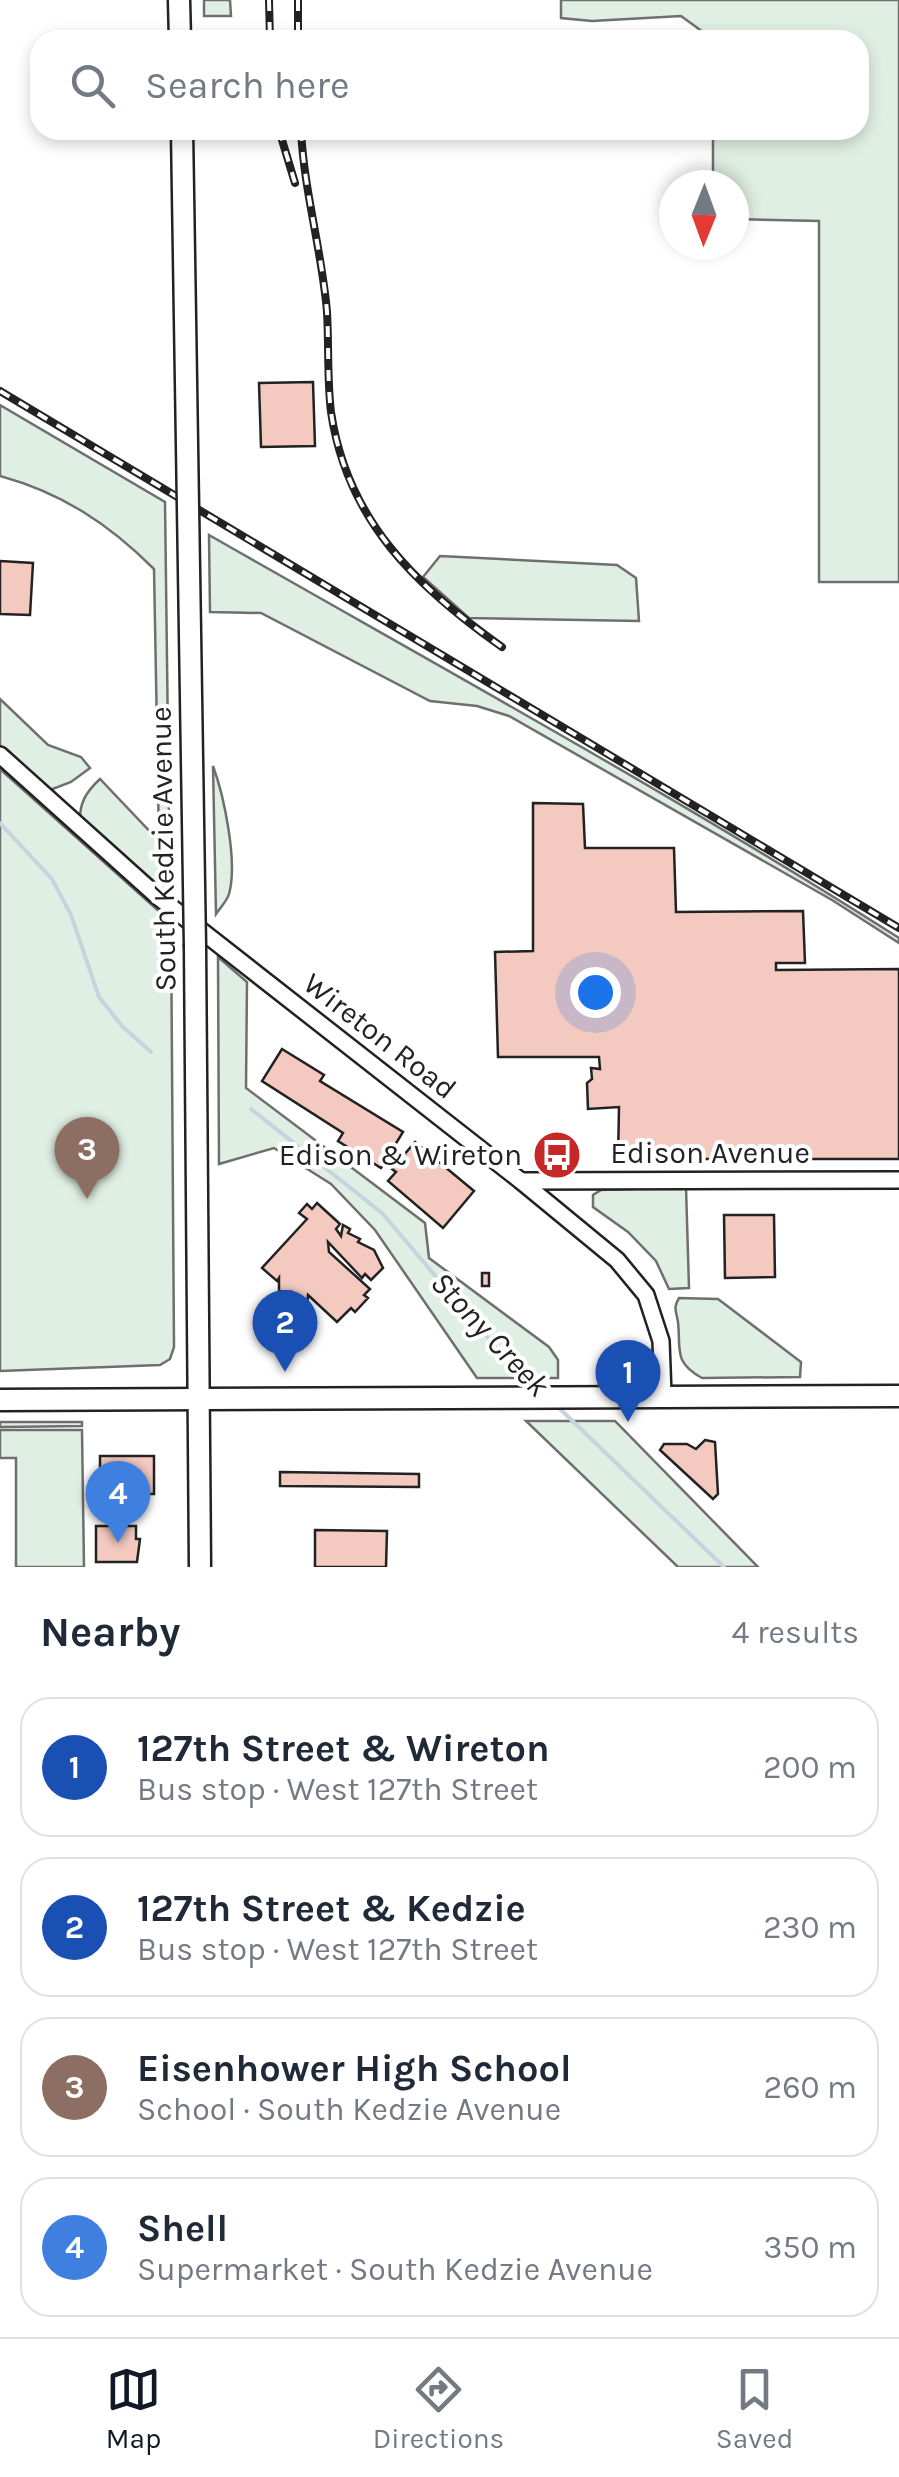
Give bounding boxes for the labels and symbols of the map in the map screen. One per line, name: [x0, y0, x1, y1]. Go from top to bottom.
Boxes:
north arrow: [659, 170, 749, 260]
street label: South Kedzie Avenue: [143, 706, 183, 992]
street label: Wireton Road: [296, 965, 464, 1107]
your location: [570, 967, 621, 1018]
pin: 3: [54, 1116, 120, 1199]
bus stop icon: Edison & Wireton: [531, 1129, 583, 1181]
street label: Edison Avenue: [610, 1135, 810, 1171]
place label: Edison & Wireton: [279, 1137, 522, 1173]
water label: Stony Creek: [423, 1264, 557, 1404]
pin: 2: [252, 1290, 318, 1372]
pin: 1: [596, 1340, 660, 1422]
pin: 4: [86, 1460, 150, 1543]

